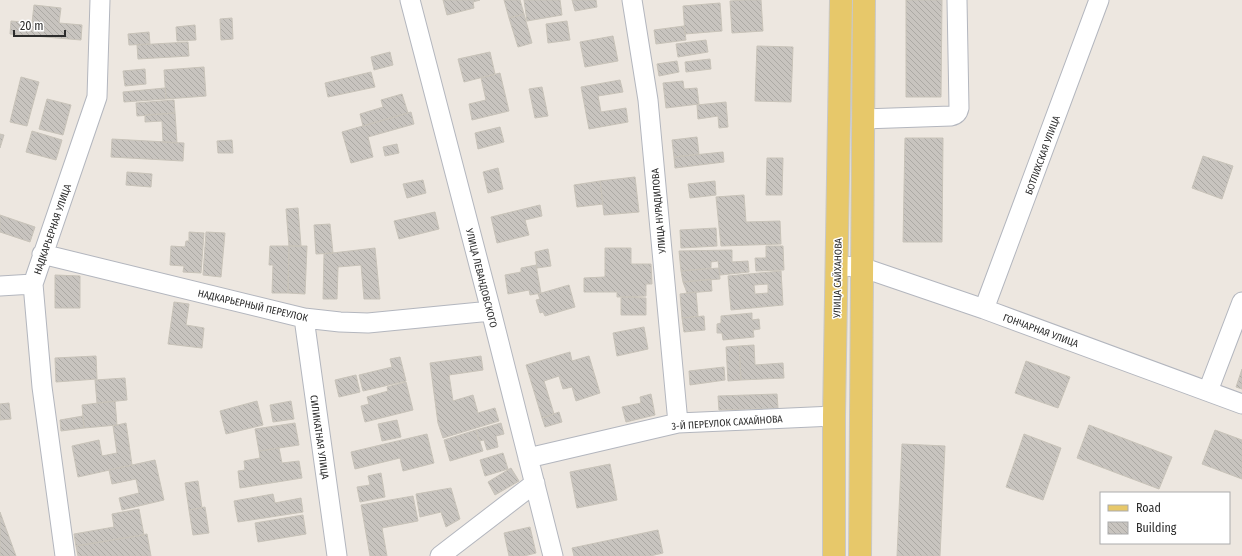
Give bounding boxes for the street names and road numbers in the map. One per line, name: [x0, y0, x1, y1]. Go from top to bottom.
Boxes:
street label: БОТЛИХСКАЯ УЛИЦА: [1023, 113, 1063, 197]
street label: УЛИЦА НУРАДИЛОВА: [649, 167, 669, 255]
street label: НАДКАРЬЕРНАЯ УЛИЦА: [32, 182, 74, 276]
street label: УЛИЦА ЛЕВАНДОВСКОГО: [463, 226, 499, 329]
street label: УЛИЦА САЙХАНОВА: [830, 237, 845, 319]
street label: НАДКАРЬЕРНЫЙ ПЕРЕУЛОК: [197, 286, 310, 325]
street label: ГОНЧАРНАЯ УЛИЦА: [1001, 312, 1081, 350]
street label: СИЛИКАТНАЯ УЛИЦА: [307, 394, 331, 481]
street label: 3-Й ПЕРЕУЛОК САХАЙНОВА: [671, 412, 784, 433]

